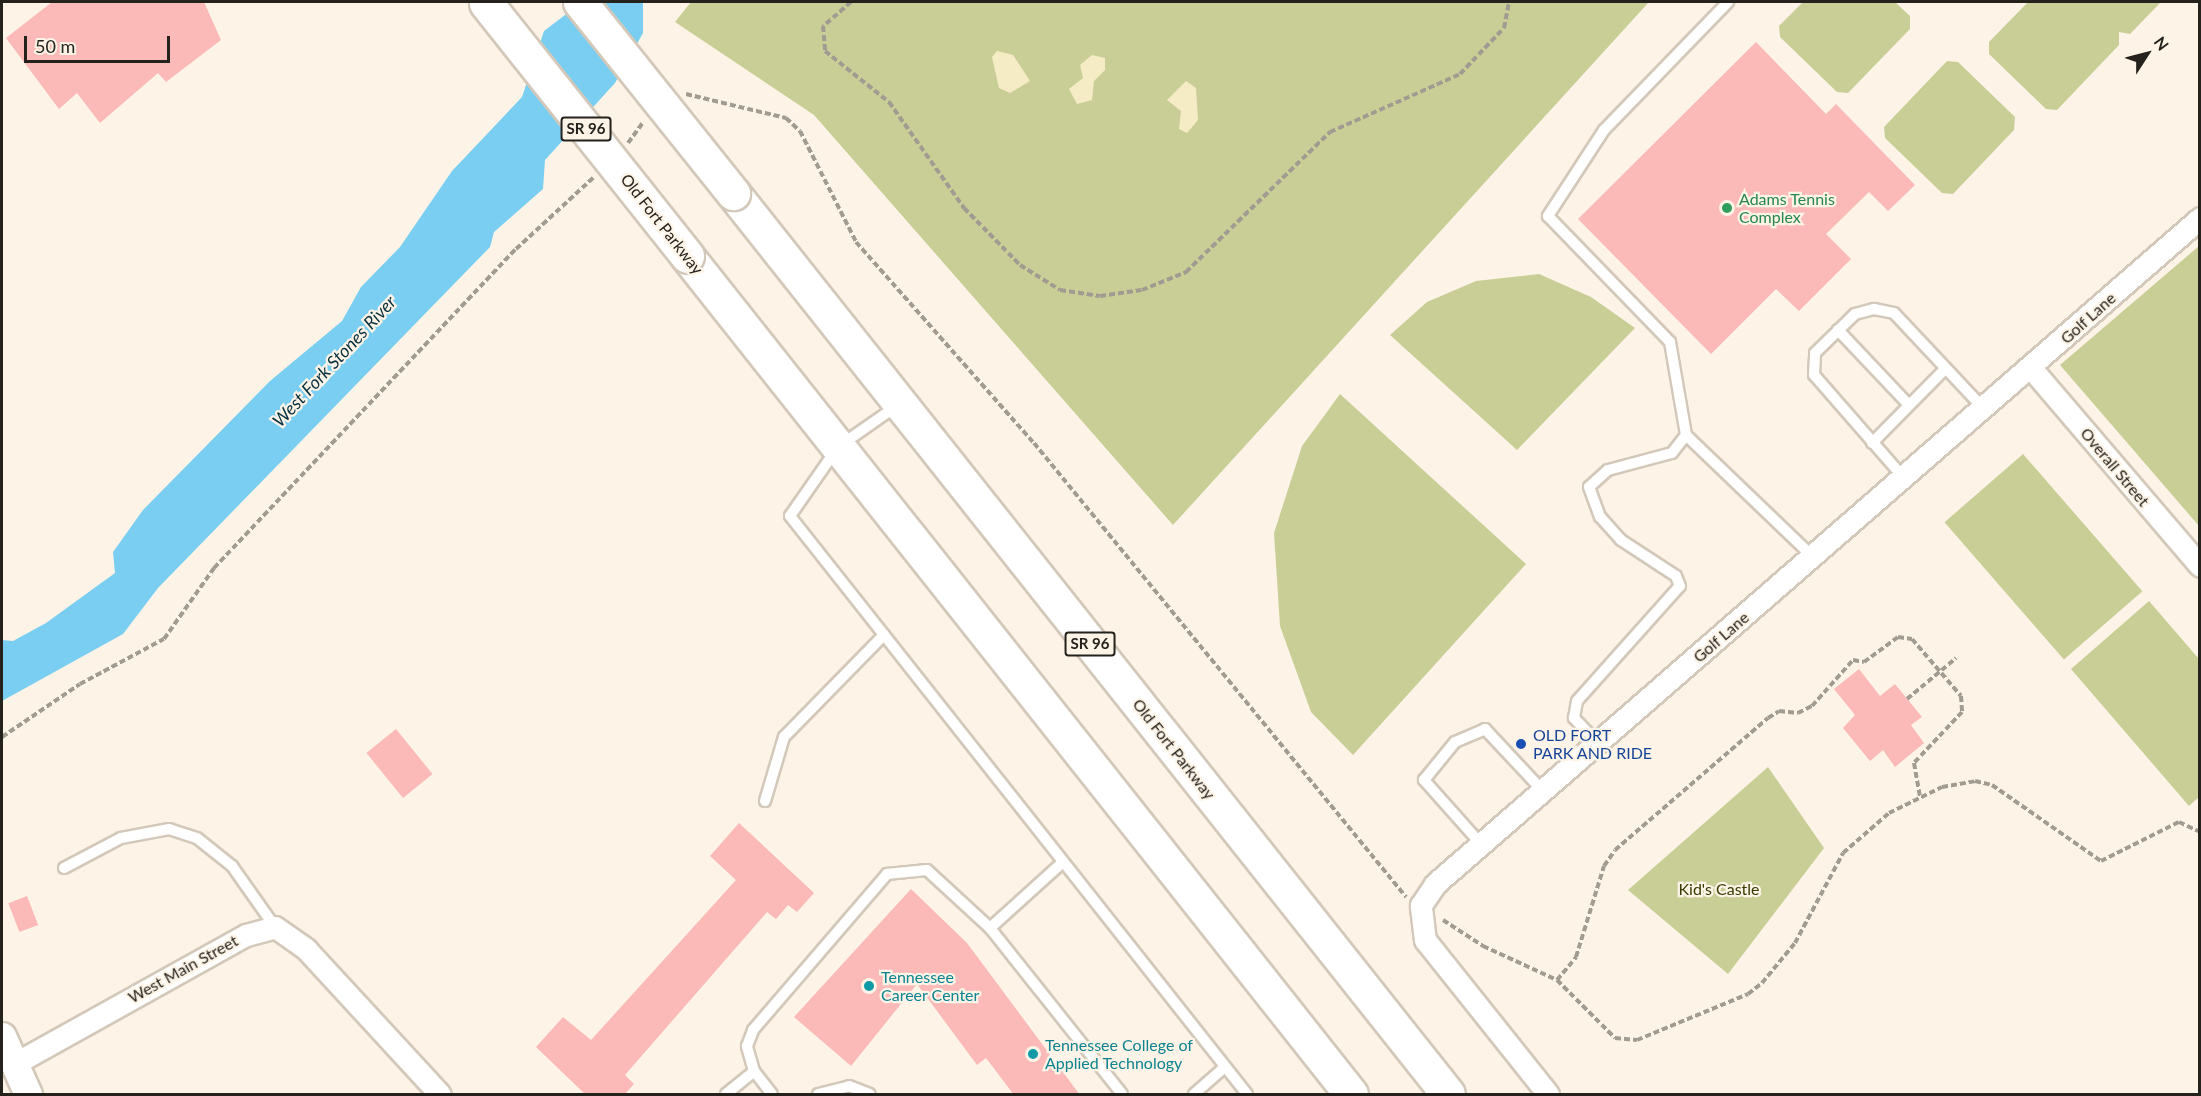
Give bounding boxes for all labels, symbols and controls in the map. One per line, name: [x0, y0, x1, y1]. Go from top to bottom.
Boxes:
scale bar: [27, 24, 172, 62]
north arrow: [2117, 24, 2177, 84]
text: N: [2151, 33, 2173, 54]
text: 50 m: [35, 35, 75, 57]
road number: SR 96: [560, 117, 612, 141]
street label: Old Fort Parkway: [617, 170, 707, 278]
place label: Adams Tennis Complex: [1739, 189, 1835, 227]
marker: Adams Tennis Complex: [1720, 201, 1734, 215]
street label: Golf Lane: [2056, 288, 2120, 348]
water label: West Fork Stones River: [268, 291, 400, 431]
street label: Overall Street: [2077, 424, 2153, 510]
street label: Golf Lane: [1689, 608, 1753, 666]
road number: SR 96: [1064, 632, 1116, 656]
street label: Old Fort Parkway: [1129, 695, 1219, 803]
place label: OLD FORT PARK AND RIDE: [1533, 725, 1653, 763]
marker: OLD FORT PARK AND RIDE: [1514, 737, 1528, 751]
park label: Kid's Castle: [1678, 879, 1760, 899]
street label: West Main Street: [125, 931, 241, 1007]
place label: Tennessee Career Center: [881, 967, 980, 1005]
marker: Tennessee Career Center: [862, 979, 876, 993]
place label: Tennessee College of Applied Technology: [1045, 1035, 1193, 1073]
marker: Tennessee College of Applied Technology: [1026, 1047, 1040, 1061]

